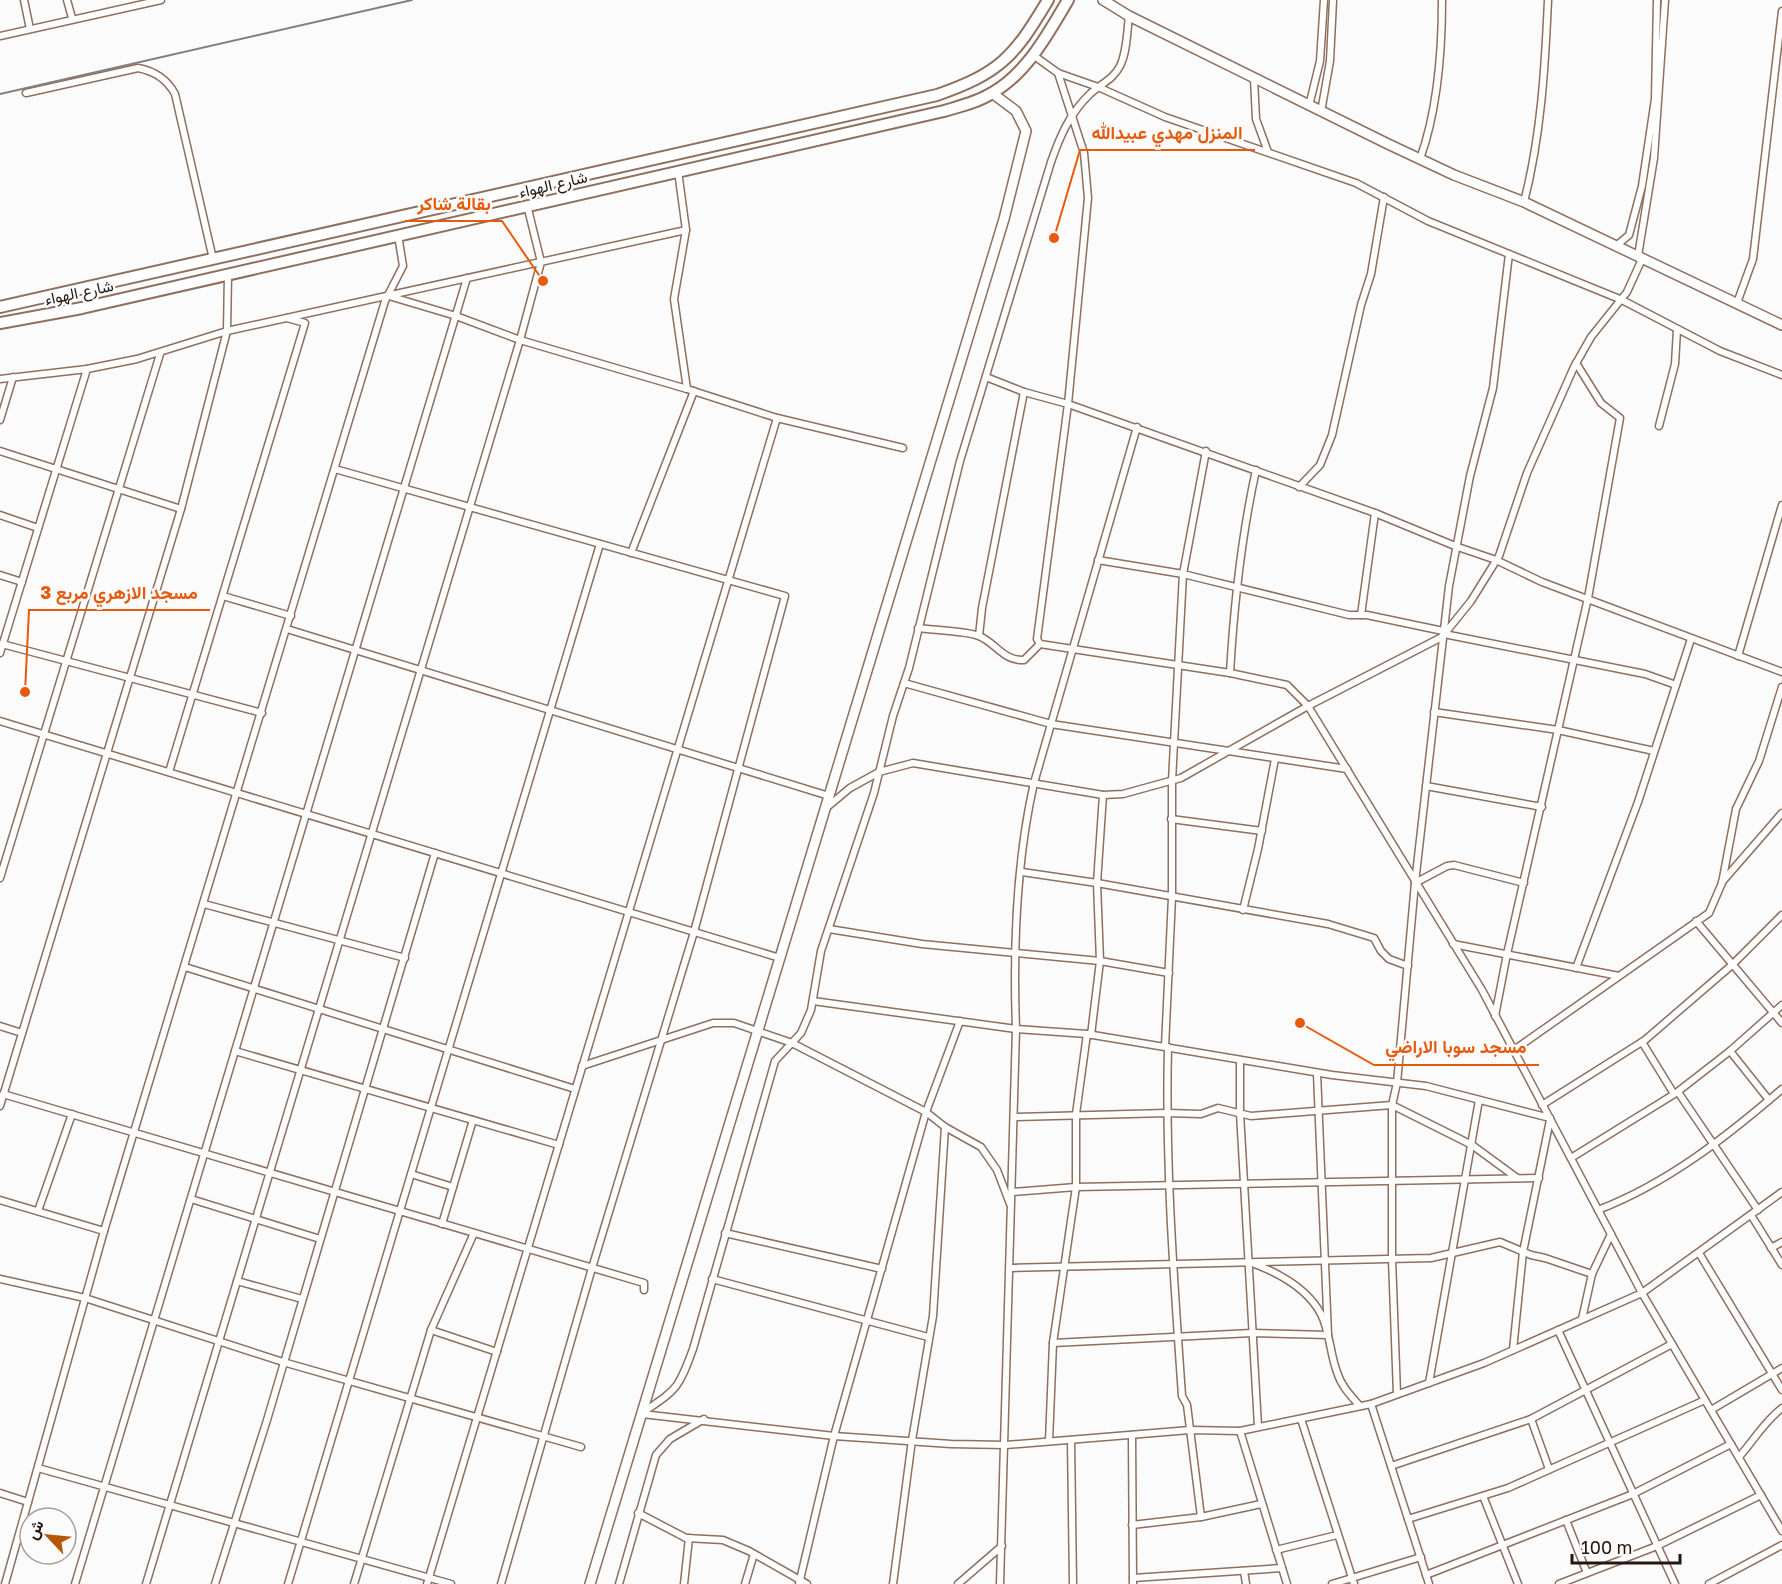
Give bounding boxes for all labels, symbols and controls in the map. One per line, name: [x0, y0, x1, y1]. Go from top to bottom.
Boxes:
callout: المنزل مهدي عبيدالله: [1080, 114, 1255, 150]
text: المنزل مهدي عبيدالله: [1091, 121, 1243, 148]
street label: شارع الهواء: [517, 166, 590, 204]
callout: بقالة شاكر: [405, 185, 502, 221]
text: بقالة شاكر: [416, 192, 491, 215]
street label: شارع الهواء: [43, 275, 116, 311]
callout: مسجد الازهري مربع 3: [29, 574, 210, 610]
text: مسجد الازهري مربع 3: [40, 581, 198, 608]
callout: مسجد سوبا الاراضي: [1374, 1029, 1539, 1065]
text: مسجد سوبا الاراضي: [1385, 1035, 1527, 1062]
north arrow: [18, 1506, 78, 1566]
text: ش: [21, 1516, 48, 1542]
scale bar: [1572, 1527, 1680, 1565]
text: 100 m: [1581, 1536, 1632, 1558]

